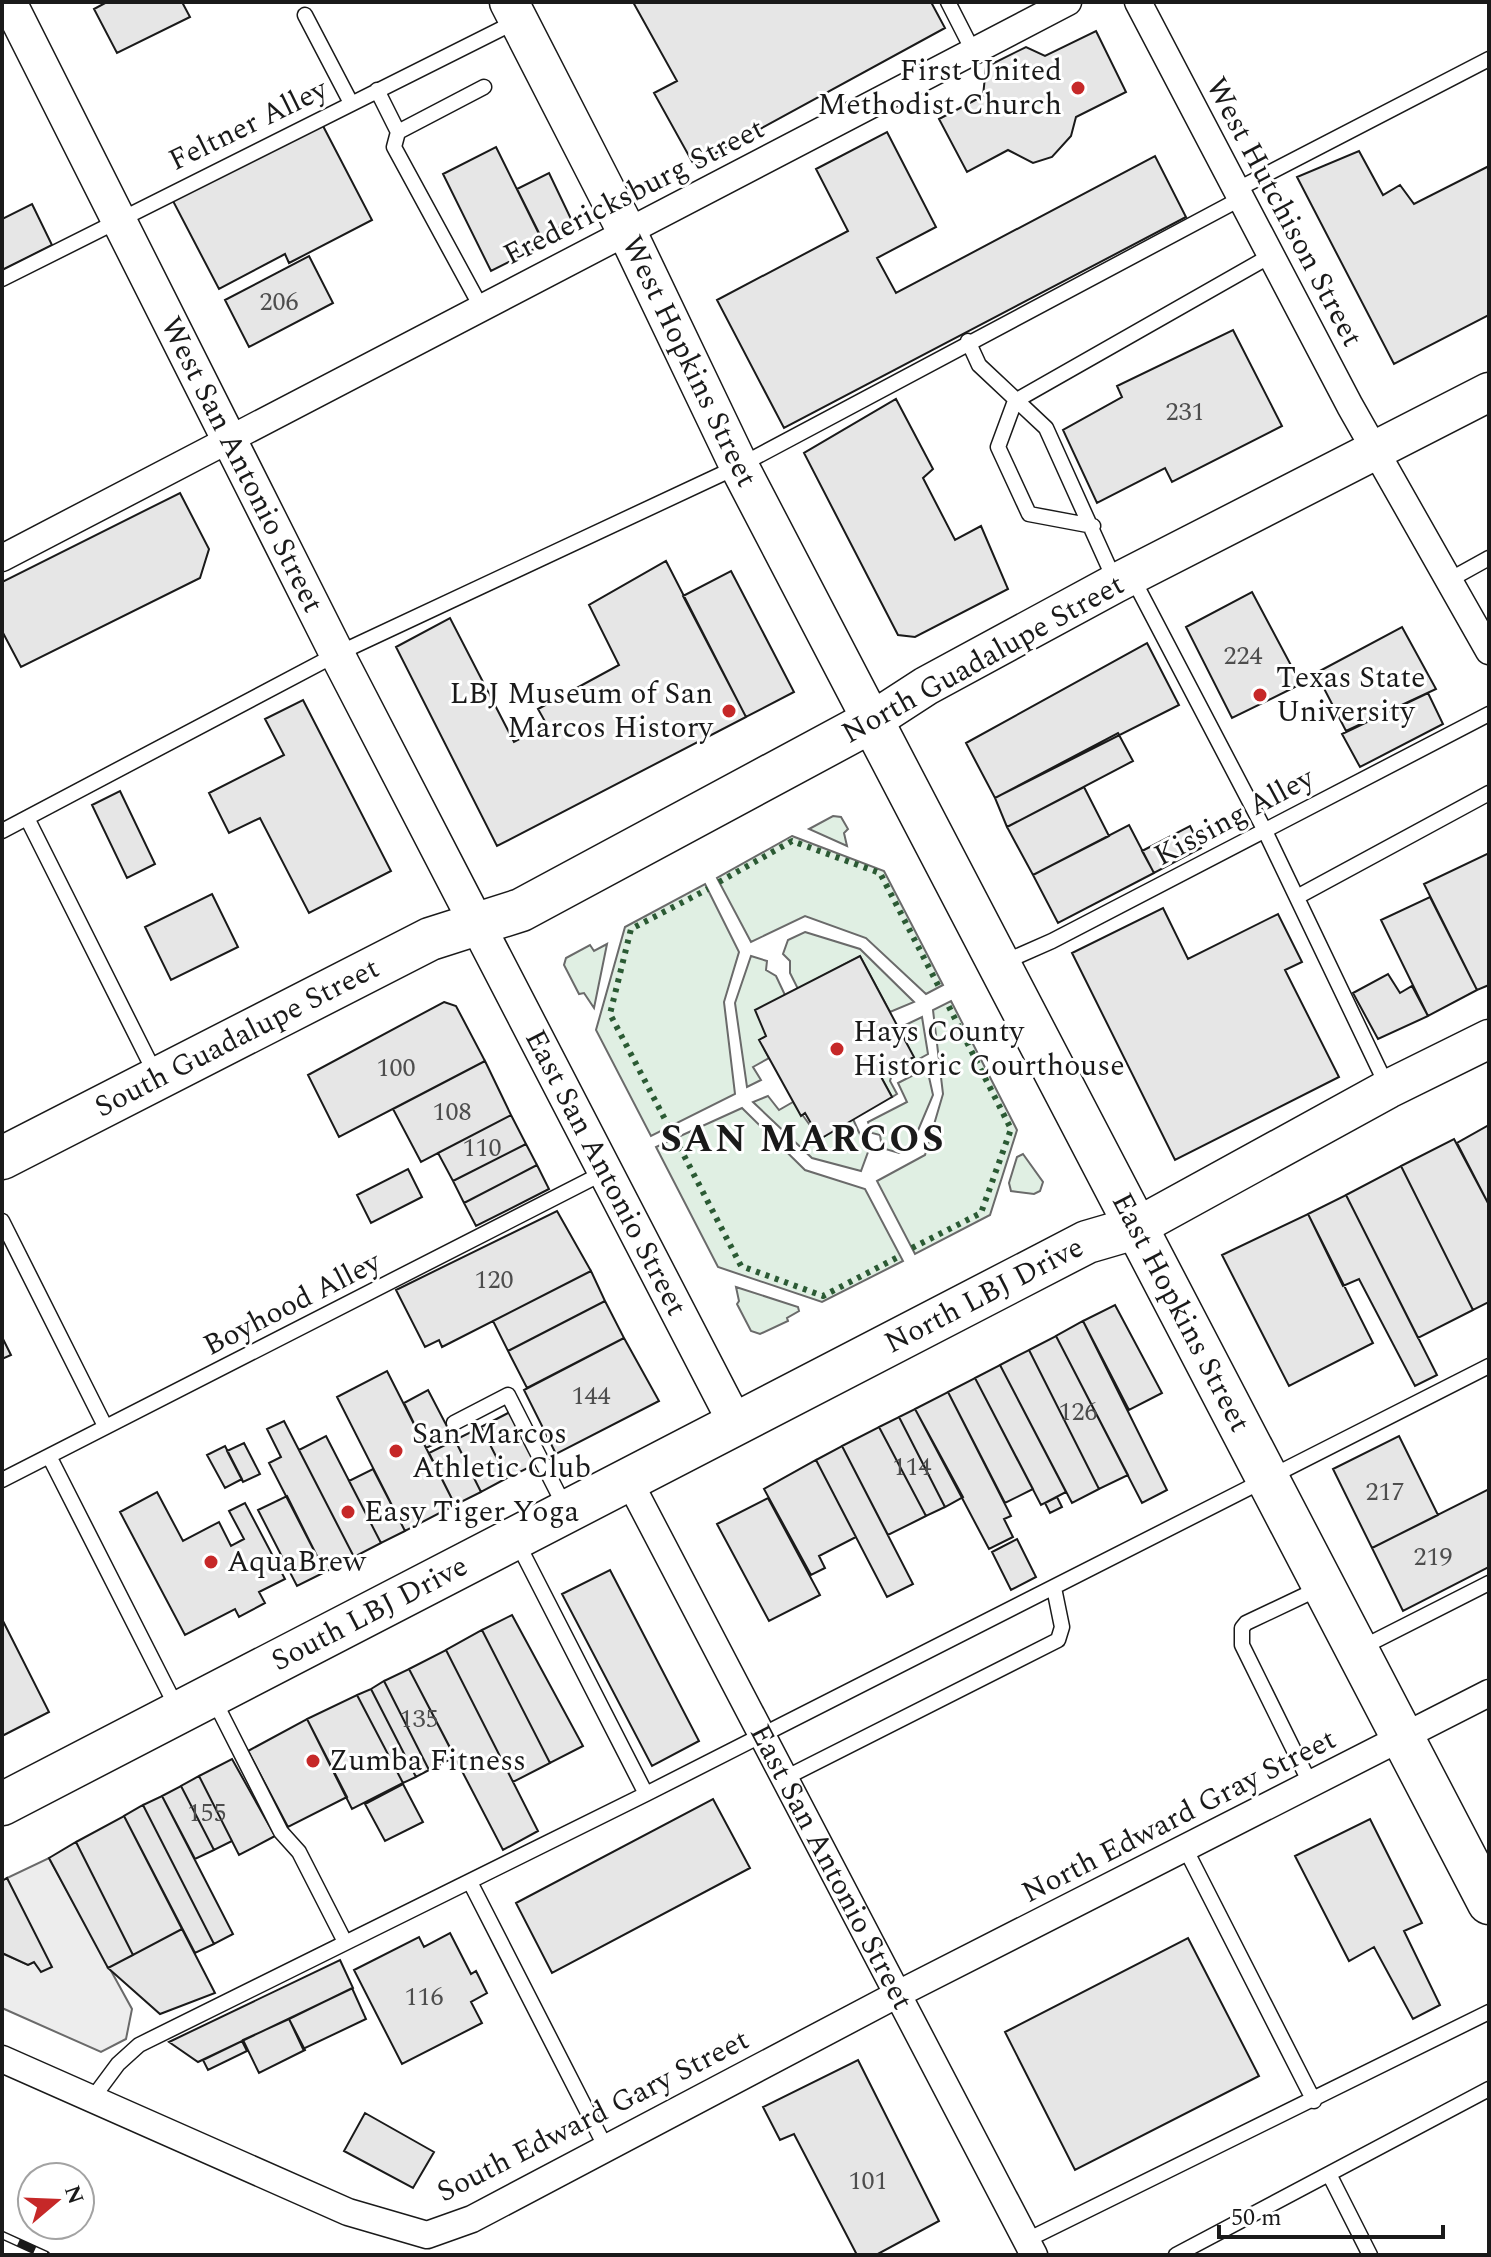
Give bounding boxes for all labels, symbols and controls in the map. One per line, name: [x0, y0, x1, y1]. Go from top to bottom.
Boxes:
place label: First United Methodist Church: [818, 48, 1062, 128]
street label: Feltner Alley: [161, 66, 337, 183]
street label: West Hutchison Street: [1193, 69, 1375, 355]
marker: First United Methodist Church: [1069, 79, 1087, 97]
street label: Fredericksburg Street: [495, 106, 773, 278]
street label: West Hopkins Street: [609, 228, 769, 495]
house number: 206: [259, 282, 299, 322]
street label: West San Antonio Street: [148, 309, 336, 621]
house number: 231: [1165, 392, 1205, 432]
street label: North Guadalupe Street: [833, 562, 1133, 756]
house number: 224: [1223, 636, 1263, 676]
place label: Texas State University: [1276, 655, 1426, 735]
place label: LBJ Museum of San Marcos History: [450, 671, 715, 751]
marker: Texas State University: [1251, 686, 1269, 704]
marker: LBJ Museum of San Marcos History: [720, 702, 738, 720]
street label: Kissing Alley: [1146, 755, 1324, 879]
street label: South Guadalupe Street: [86, 946, 388, 1130]
place label: Hays County Historic Courthouse: [853, 1009, 1125, 1089]
street label: East San Antonio Street: [512, 1021, 699, 1324]
marker: Hays County Historic Courthouse: [828, 1040, 846, 1058]
house number: 100: [376, 1048, 416, 1088]
house number: 108: [432, 1092, 472, 1132]
district label: SAN MARCOS: [660, 1111, 946, 1169]
house number: 110: [462, 1128, 502, 1168]
street label: East Hopkins Street: [1099, 1184, 1262, 1440]
street label: North LBJ Drive: [876, 1225, 1092, 1366]
street label: Boyhood Alley: [195, 1239, 390, 1368]
house number: 120: [474, 1260, 514, 1300]
house number: 144: [571, 1376, 611, 1416]
house number: 126: [1058, 1392, 1098, 1432]
place label: San Marcos Athletic Club: [412, 1411, 591, 1491]
marker: San Marcos Athletic Club: [387, 1442, 405, 1460]
house number: 114: [892, 1447, 932, 1487]
house number: 217: [1365, 1472, 1405, 1512]
place label: Easy Tiger Yoga: [364, 1489, 579, 1535]
marker: Easy Tiger Yoga: [339, 1503, 357, 1521]
house number: 219: [1413, 1537, 1453, 1577]
place label: AquaBrew: [227, 1539, 367, 1585]
street label: South LBJ Drive: [263, 1543, 476, 1684]
marker: AquaBrew: [202, 1553, 220, 1571]
house number: 135: [399, 1699, 439, 1739]
street label: East San Antonio Street: [737, 1716, 925, 2018]
street label: North Edward Gray Street: [1014, 1717, 1344, 1915]
place label: Zumba Fitness: [329, 1738, 526, 1784]
marker: Zumba Fitness: [304, 1752, 322, 1770]
house number: 155: [187, 1793, 227, 1833]
house number: 116: [404, 1977, 444, 2017]
street label: South Edward Gary Street: [429, 2017, 757, 2215]
north arrow: [16, 2161, 96, 2241]
house number: 101: [848, 2161, 888, 2201]
text: N: [55, 2181, 92, 2209]
scale bar: [1219, 2189, 1443, 2239]
text: 50 m: [1231, 2200, 1282, 2236]

